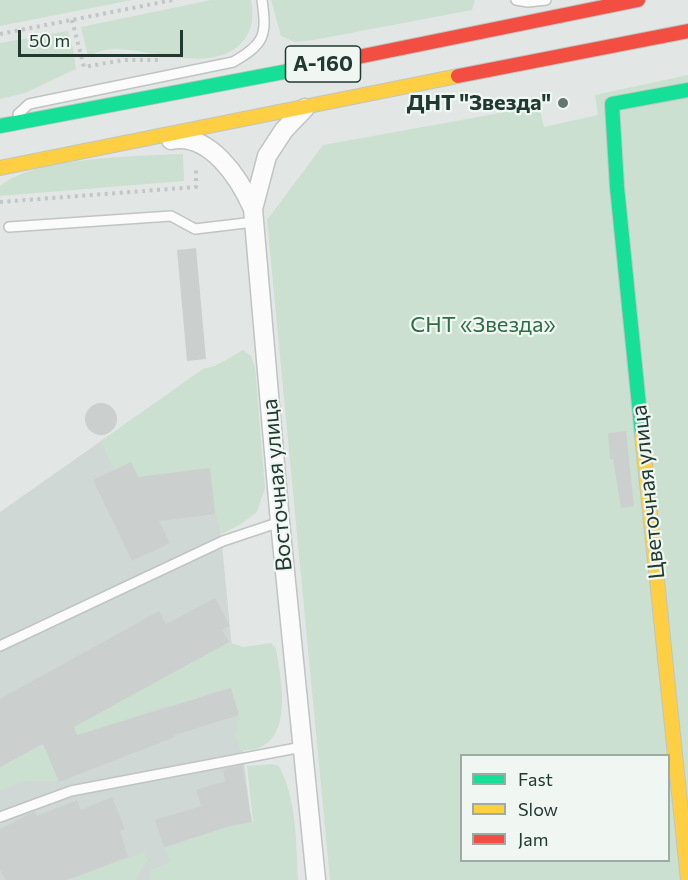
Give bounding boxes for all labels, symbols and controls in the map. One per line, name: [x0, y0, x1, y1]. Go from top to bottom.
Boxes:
scale bar: [21, 18, 186, 56]
text: 50 m: [29, 29, 70, 51]
road number: А-160: [286, 46, 360, 82]
place label: ДНТ "Звезда": [407, 90, 551, 116]
marker: ДНТ "Звезда": [556, 96, 570, 110]
park label: СНТ «Звезда»: [410, 312, 556, 338]
street label: Восточная улица: [256, 398, 298, 572]
street label: Цветочная улица: [626, 404, 670, 580]
legend: [460, 754, 670, 862]
text: Fast: [518, 768, 553, 790]
text: Slow: [518, 798, 558, 820]
text: Jam: [518, 828, 548, 850]

